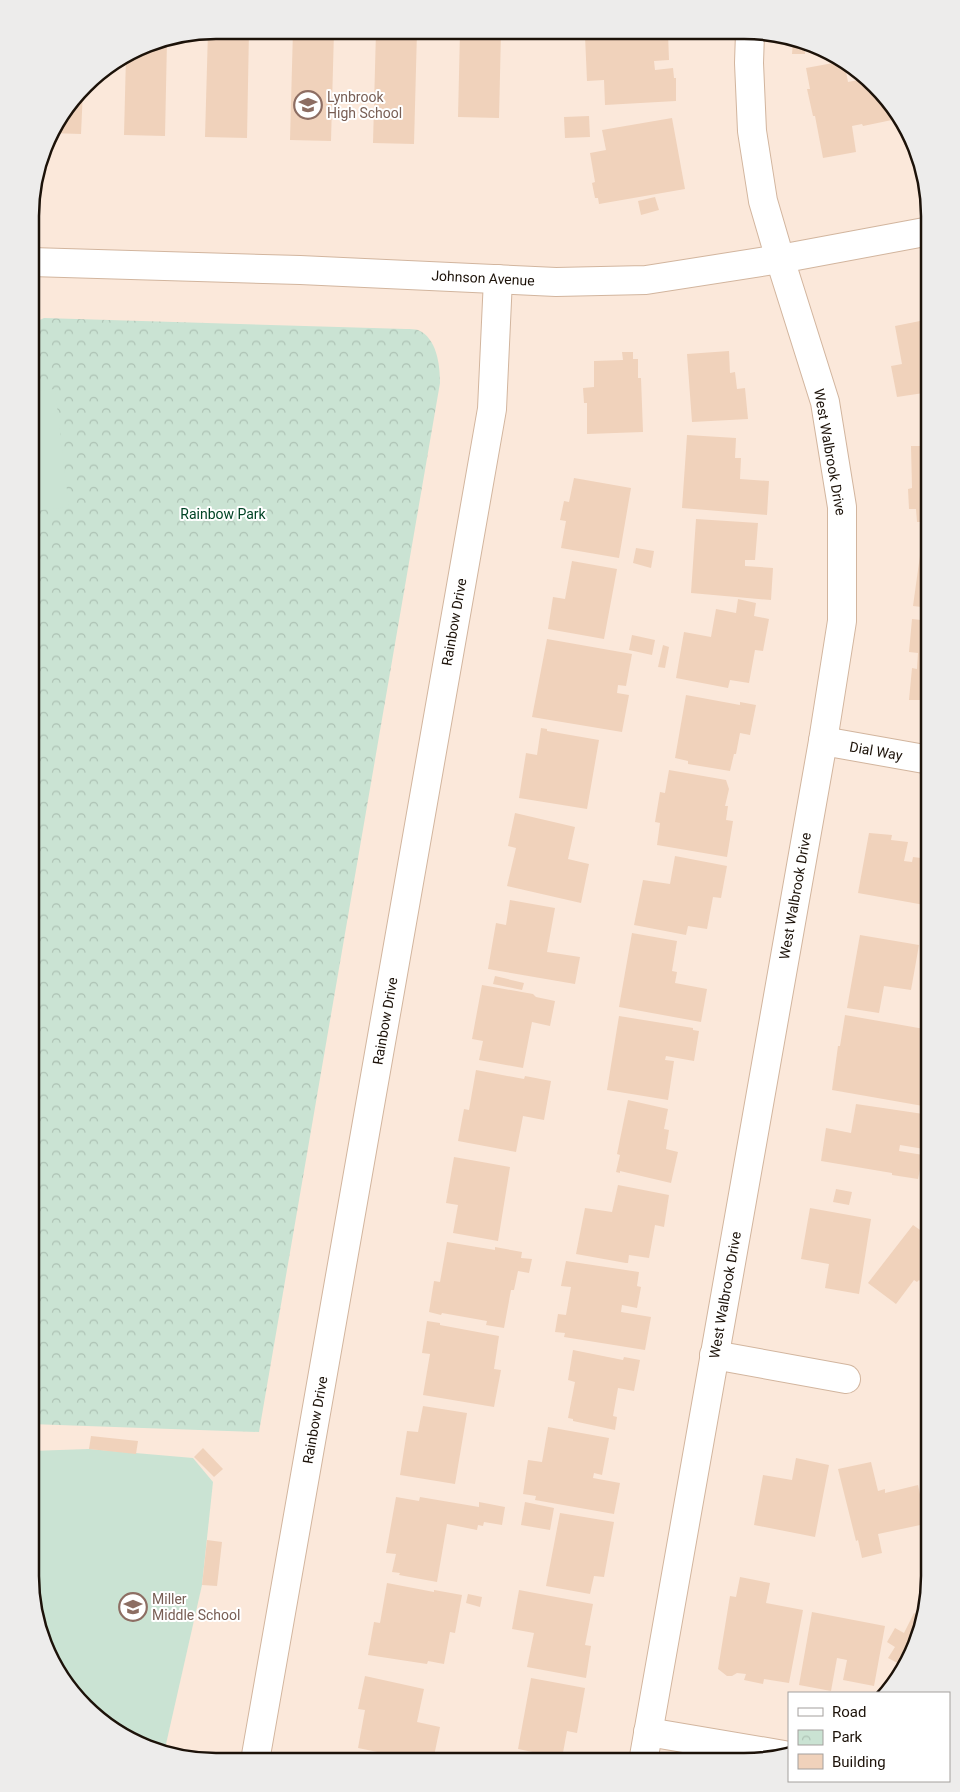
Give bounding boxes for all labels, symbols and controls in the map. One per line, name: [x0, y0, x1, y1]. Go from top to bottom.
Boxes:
place label: Lynbrook High School: [327, 89, 402, 121]
school or university icon: Lynbrook High School: [293, 90, 323, 120]
street label: Johnson Avenue: [431, 267, 535, 289]
street label: West Walbrook Drive: [811, 387, 849, 517]
park label: Rainbow Park: [180, 506, 267, 522]
street label: Rainbow Drive: [438, 577, 470, 667]
street label: Dial Way: [848, 738, 904, 764]
street label: West Walbrook Drive: [776, 831, 814, 961]
street label: Rainbow Drive: [369, 976, 401, 1066]
street label: West Walbrook Drive: [706, 1230, 744, 1360]
street label: Rainbow Drive: [299, 1375, 331, 1465]
place label: Miller Middle School: [152, 1591, 240, 1623]
school or university icon: Miller Middle School: [118, 1592, 148, 1622]
legend: [788, 1692, 950, 1782]
text: Road: [832, 1703, 866, 1721]
text: Park: [832, 1728, 863, 1746]
text: Building: [832, 1753, 886, 1771]

